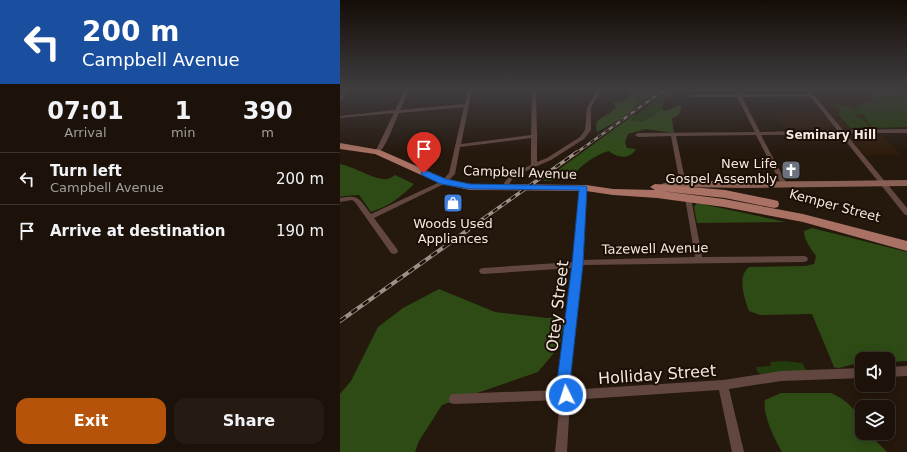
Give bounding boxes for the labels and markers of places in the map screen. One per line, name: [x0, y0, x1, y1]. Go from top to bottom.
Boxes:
pin: [407, 132, 441, 173]
place label: New Life Gospel Assembly: [666, 156, 777, 186]
church icon: New Life Gospel Assembly: [780, 159, 802, 181]
shop icon: Woods Used Appliances: [442, 192, 464, 214]
place label: Woods Used Appliances: [413, 216, 493, 246]

